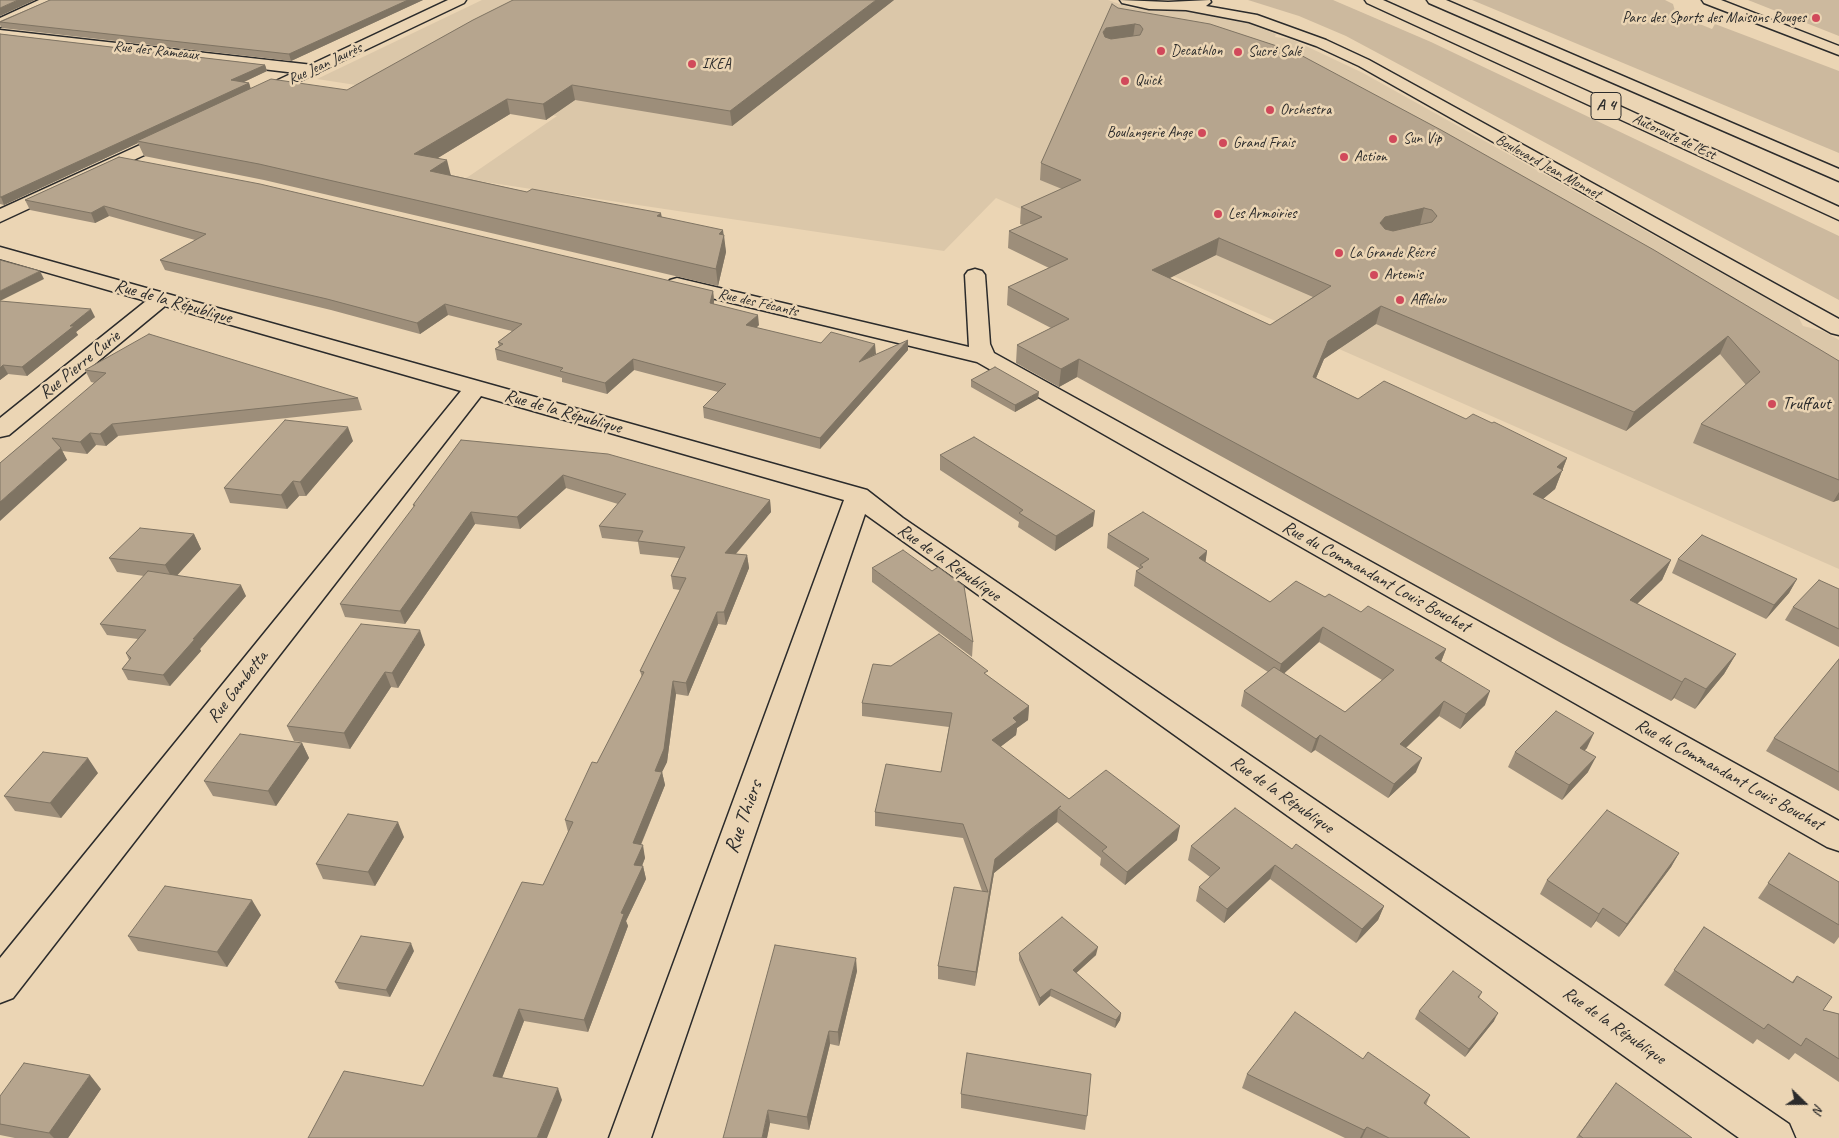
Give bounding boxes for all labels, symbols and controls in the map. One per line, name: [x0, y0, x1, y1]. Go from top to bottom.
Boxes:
place label: Parc des Sports des Maisons Rouges: [1622, 9, 1806, 27]
marker: Parc des Sports des Maisons Rouges: [1810, 12, 1822, 24]
street label: Rue des Rameaux: [112, 38, 200, 64]
street label: Rue Jean Jaurès: [285, 39, 365, 89]
place label: Decathlon: [1171, 42, 1222, 60]
place label: Sucré Salé: [1248, 43, 1301, 61]
marker: Decathlon: [1155, 45, 1167, 57]
marker: Sucré Salé: [1232, 46, 1244, 58]
place label: IKEA: [702, 55, 731, 73]
marker: IKEA: [686, 58, 698, 70]
place label: Quick: [1135, 72, 1162, 90]
marker: Quick: [1119, 75, 1131, 87]
road number: A 4: [1591, 92, 1621, 120]
place label: Orchestra: [1280, 101, 1331, 119]
marker: Orchestra: [1264, 104, 1276, 116]
street label: Autoroute de l’Est: [1630, 110, 1718, 164]
place label: Boulangerie Ange: [1107, 124, 1192, 142]
marker: Boulangerie Ange: [1196, 127, 1208, 139]
place label: Sun Vip: [1403, 130, 1442, 148]
street label: Boulevard Jean Monnet: [1492, 131, 1604, 203]
marker: Sun Vip: [1387, 133, 1399, 145]
place label: Grand Frais: [1233, 134, 1295, 152]
marker: Grand Frais: [1217, 137, 1229, 149]
place label: Action: [1354, 148, 1387, 166]
marker: Action: [1338, 151, 1350, 163]
place label: Les Armoiries: [1228, 205, 1296, 223]
marker: Les Armoiries: [1212, 208, 1224, 220]
place label: La Grande Récré: [1349, 244, 1434, 262]
marker: La Grande Récré: [1333, 247, 1345, 259]
place label: Artemis: [1384, 266, 1423, 284]
marker: Artemis: [1368, 269, 1380, 281]
street label: Rue de la République: [112, 275, 234, 329]
street label: Rue des Fécants: [716, 285, 800, 321]
place label: Afflelou: [1410, 291, 1446, 309]
marker: Afflelou: [1394, 294, 1406, 306]
street label: Rue Pierre Curie: [35, 326, 125, 404]
street label: Rue de la République: [502, 385, 624, 439]
place label: Truffaut: [1782, 393, 1831, 415]
marker: Truffaut: [1766, 398, 1778, 410]
street label: Rue du Commandant Louis Bouchet: [1278, 516, 1474, 638]
street label: Rue de la République: [893, 519, 1005, 607]
street label: Rue Gambetta: [203, 647, 273, 727]
street label: Rue du Commandant Louis Bouchet: [1631, 714, 1827, 836]
street label: Rue de la République: [1226, 751, 1338, 839]
street label: Rue Thiers: [719, 777, 769, 857]
street label: Rue de la République: [1558, 982, 1670, 1070]
north arrow: [1779, 1078, 1829, 1128]
text: N: [1809, 1102, 1828, 1116]

